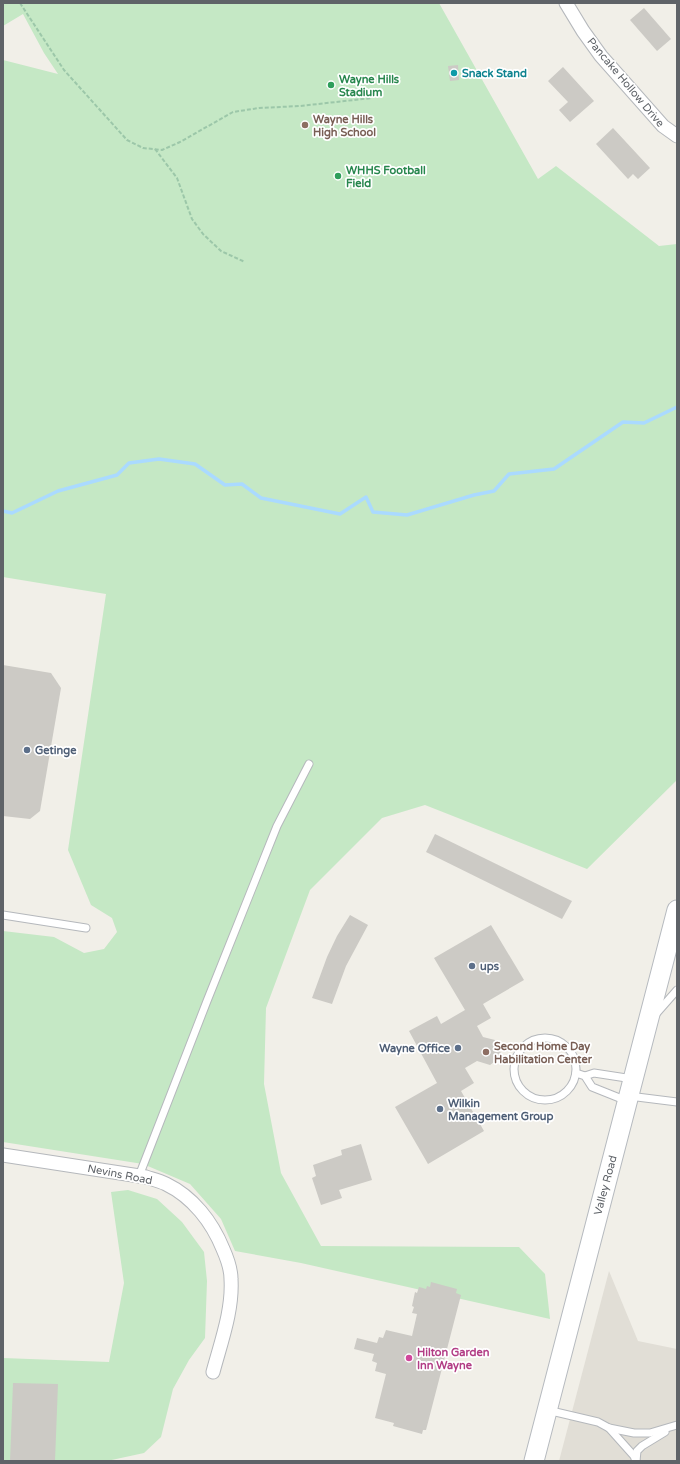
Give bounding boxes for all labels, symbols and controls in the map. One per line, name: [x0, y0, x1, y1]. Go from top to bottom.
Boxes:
street label: Pancake Hollow Drive: [584, 35, 667, 130]
place label: Snack Stand: [462, 67, 527, 80]
marker: Snack Stand: [449, 68, 459, 78]
place label: Wayne Hills Stadium: [339, 73, 400, 99]
marker: Wayne Hills Stadium: [326, 80, 336, 90]
place label: Wayne Hills High School: [313, 113, 376, 140]
marker: Wayne Hills High School: [300, 120, 310, 130]
place label: WHHS Football Field: [346, 164, 426, 190]
marker: WHHS Football Field: [333, 171, 343, 181]
place label: Getinge: [35, 744, 77, 758]
marker: Getinge: [22, 745, 32, 755]
place label: ups: [480, 960, 500, 974]
marker: ups: [467, 961, 477, 971]
place label: Second Home Day Habilitation Center: [494, 1040, 593, 1066]
place label: Wayne Office: [379, 1042, 451, 1056]
marker: Wayne Office: [453, 1043, 463, 1053]
marker: Second Home Day Habilitation Center: [481, 1047, 491, 1057]
place label: Wilkin Management Group: [448, 1097, 554, 1124]
marker: Wilkin Management Group: [435, 1104, 445, 1114]
street label: Valley Road: [591, 1154, 620, 1216]
street label: Nevins Road: [86, 1162, 154, 1187]
place label: Hilton Garden Inn Wayne: [417, 1346, 490, 1373]
marker: Hilton Garden Inn Wayne: [404, 1353, 414, 1363]

